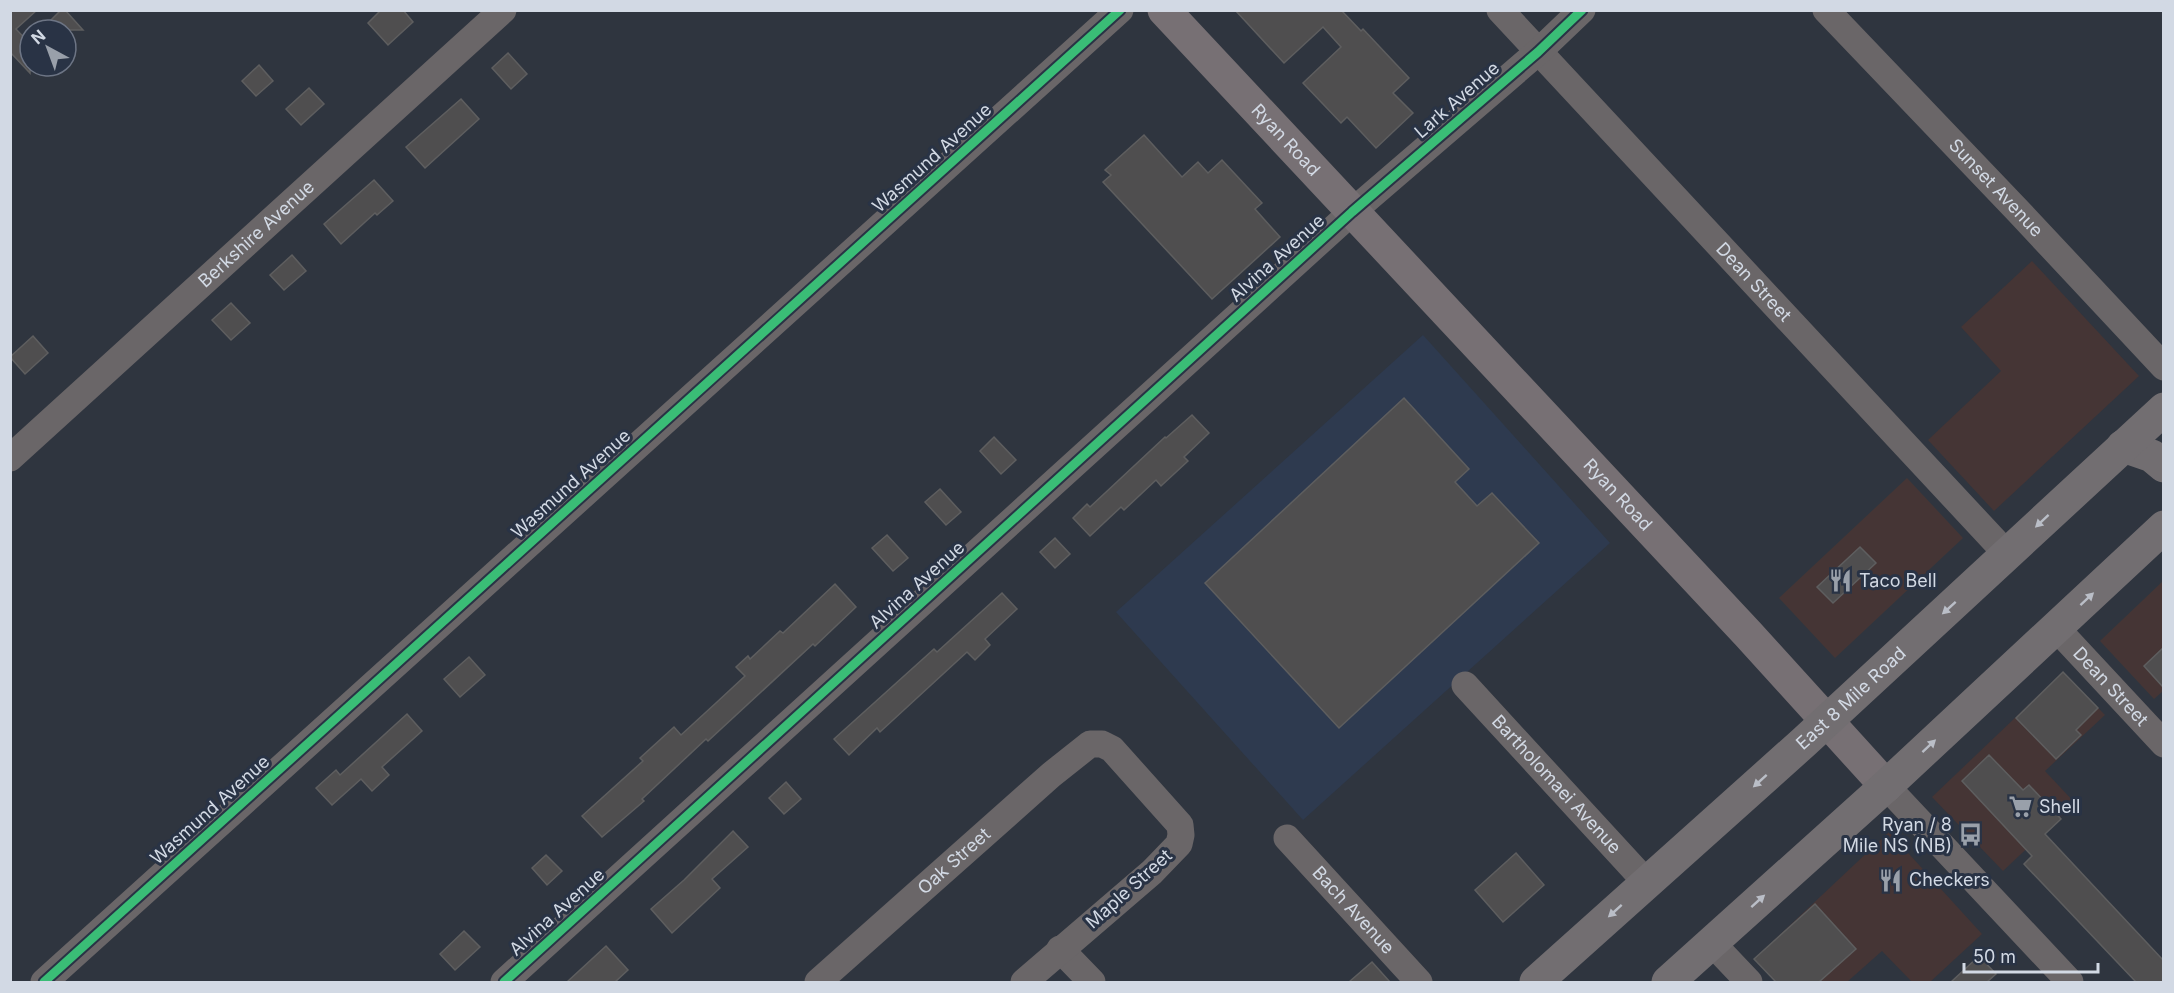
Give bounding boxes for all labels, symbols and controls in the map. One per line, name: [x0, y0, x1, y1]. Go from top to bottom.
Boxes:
north arrow: [18, 18, 78, 78]
text: N: [27, 25, 49, 48]
street label: Lark Avenue: [1410, 57, 1503, 142]
street label: Wasmund Avenue: [868, 99, 995, 217]
street label: Ryan Road: [1247, 99, 1325, 180]
street label: Sunset Avenue: [1945, 134, 2048, 241]
street label: Berkshire Avenue: [194, 176, 318, 292]
street label: Alvina Avenue: [1225, 210, 1328, 306]
street label: Dean Street: [1712, 238, 1796, 326]
street label: Wasmund Avenue: [507, 425, 634, 543]
street label: Ryan Road: [1579, 454, 1657, 535]
one-way arrow: [2035, 514, 2050, 528]
street label: Alvina Avenue: [865, 537, 968, 633]
restaurant icon: Taco Bell: [1828, 568, 1854, 594]
place label: Taco Bell: [1859, 570, 1937, 591]
one-way arrow: [2079, 593, 2094, 606]
one-way arrow: [1942, 601, 1957, 615]
street label: East 8 Mile Road: [1792, 642, 1910, 754]
street label: Dean Street: [2069, 642, 2153, 730]
street label: Bartholomaei Avenue: [1488, 710, 1626, 858]
one-way arrow: [1921, 739, 1936, 753]
street label: Wasmund Avenue: [146, 751, 273, 869]
one-way arrow: [1753, 774, 1768, 787]
supermarket icon: Shell: [2008, 794, 2034, 820]
place label: Shell: [2039, 796, 2080, 817]
place label: Ryan / 8 Mile NS (NB): [1843, 814, 1952, 856]
bus stop icon: Ryan / 8 Mile NS (NB): [1957, 822, 1983, 848]
street label: Oak Street: [913, 823, 994, 898]
street label: Maple Street: [1081, 845, 1176, 933]
street label: Bach Avenue: [1308, 862, 1399, 958]
street label: Alvina Avenue: [505, 864, 608, 960]
restaurant icon: Checkers: [1878, 867, 1904, 893]
place label: Checkers: [1909, 869, 1990, 890]
one-way arrow: [1750, 895, 1765, 908]
one-way arrow: [1608, 904, 1623, 917]
scale bar: [1964, 936, 2098, 974]
text: 50 m: [1973, 946, 2016, 967]

